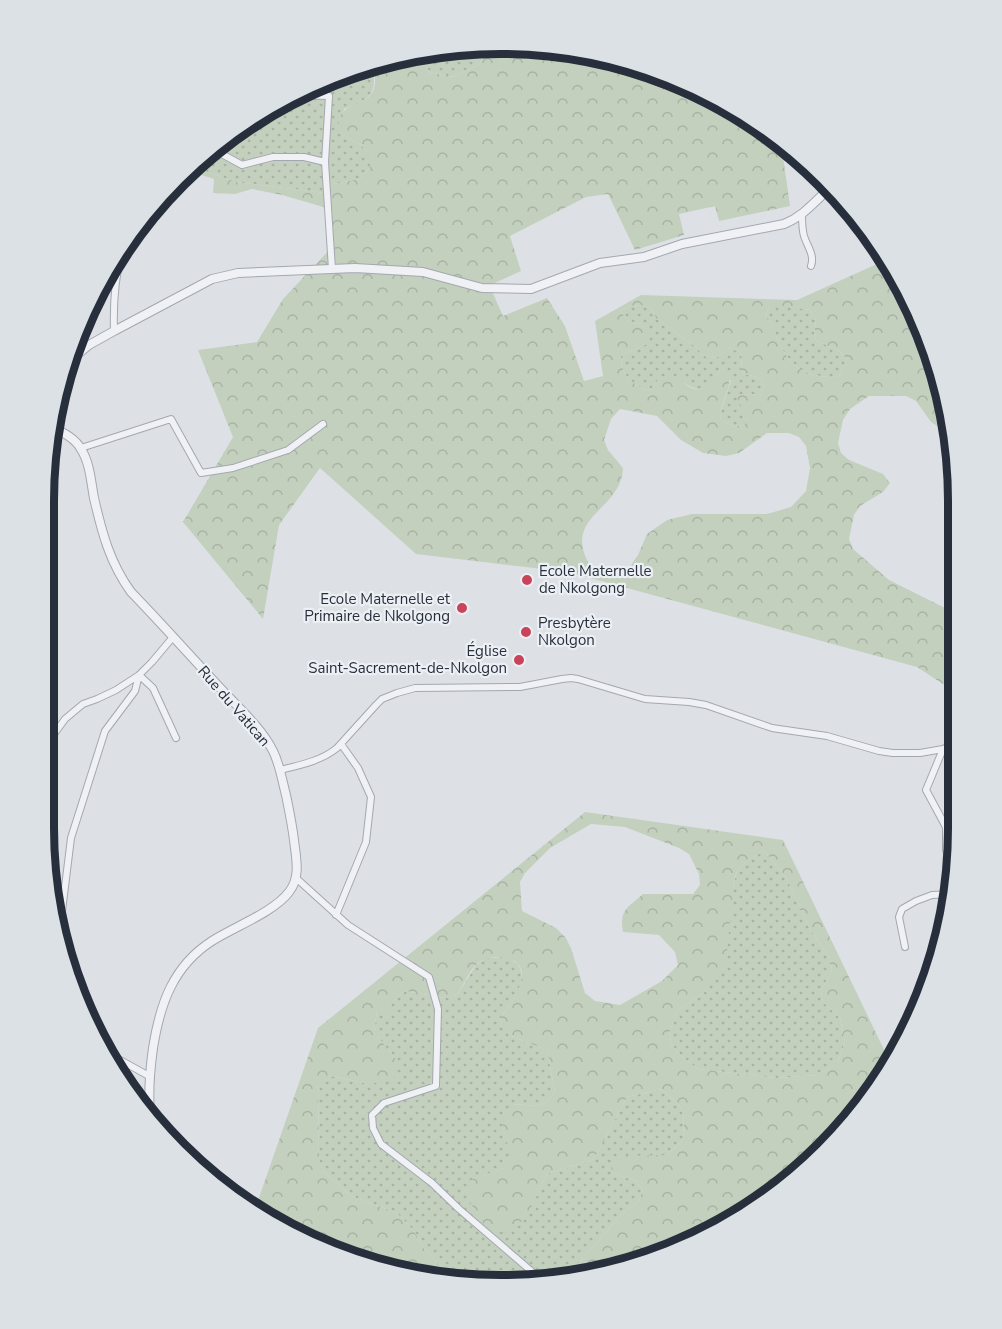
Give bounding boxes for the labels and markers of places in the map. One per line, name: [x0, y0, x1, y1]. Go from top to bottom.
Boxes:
place label: Ecole Maternelle de Nkolgong: [539, 561, 652, 598]
marker: Ecole Maternelle de Nkolgong: [520, 573, 534, 587]
place label: Ecole Maternelle et Primaire de Nkolgong: [304, 589, 451, 626]
marker: Ecole Maternelle et Primaire de Nkolgong: [455, 601, 469, 615]
place label: Presbytère Nkolgon: [538, 613, 611, 650]
marker: Presbytère Nkolgon: [519, 625, 533, 639]
place label: Église Saint-Sacrement-de-Nkolgon: [308, 641, 507, 678]
marker: Église Saint-Sacrement-de-Nkolgon: [512, 653, 526, 667]

